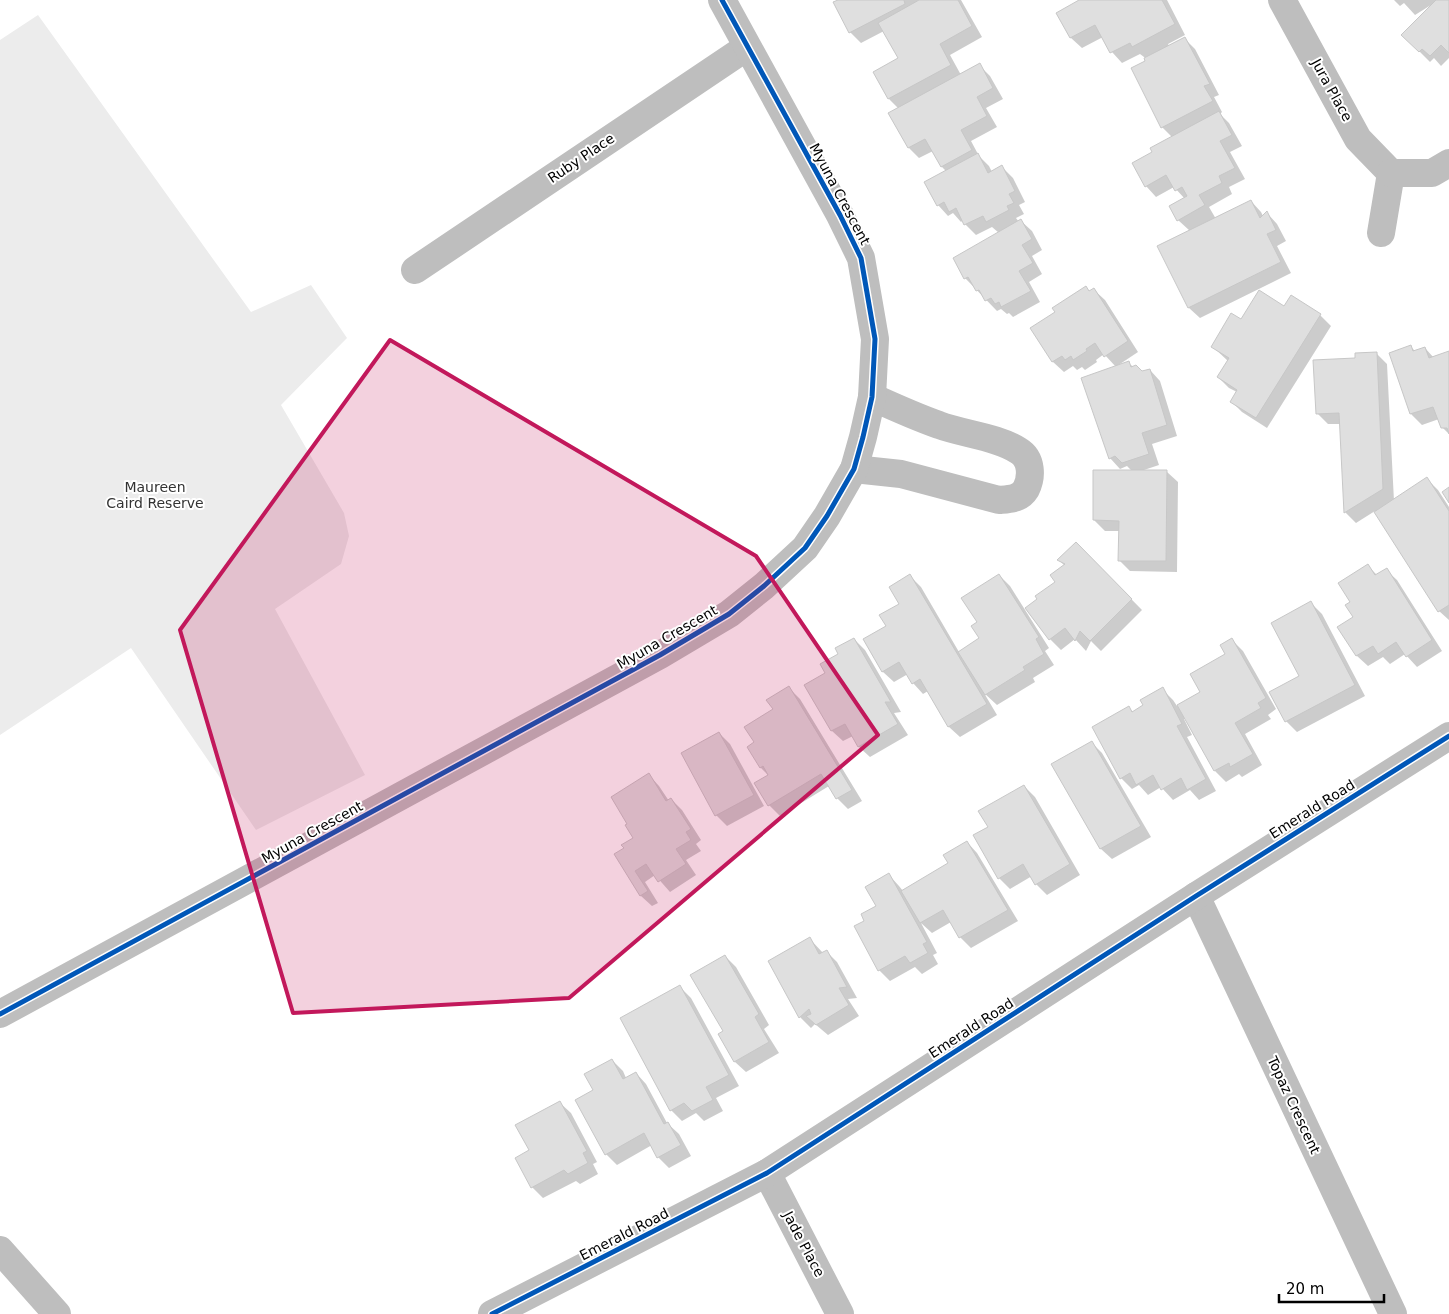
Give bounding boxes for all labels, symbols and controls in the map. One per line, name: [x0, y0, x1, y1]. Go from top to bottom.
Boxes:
street label: Jura Place: [1308, 55, 1356, 124]
street label: Ruby Place: [545, 130, 617, 186]
street label: Myuna Crescent: [806, 140, 874, 248]
park label: Maureen Caird Reserve: [106, 479, 204, 511]
street label: Myuna Crescent: [614, 602, 720, 672]
street label: Emerald Road: [1266, 776, 1358, 842]
street label: Myuna Crescent: [259, 797, 366, 866]
street label: Emerald Road: [926, 995, 1016, 1061]
street label: Topaz Crescent: [1264, 1053, 1324, 1157]
street label: Emerald Road: [577, 1205, 671, 1263]
street label: Jade Place: [780, 1208, 828, 1279]
scale bar: [1279, 1272, 1384, 1304]
text: 20 m: [1286, 1280, 1324, 1298]

